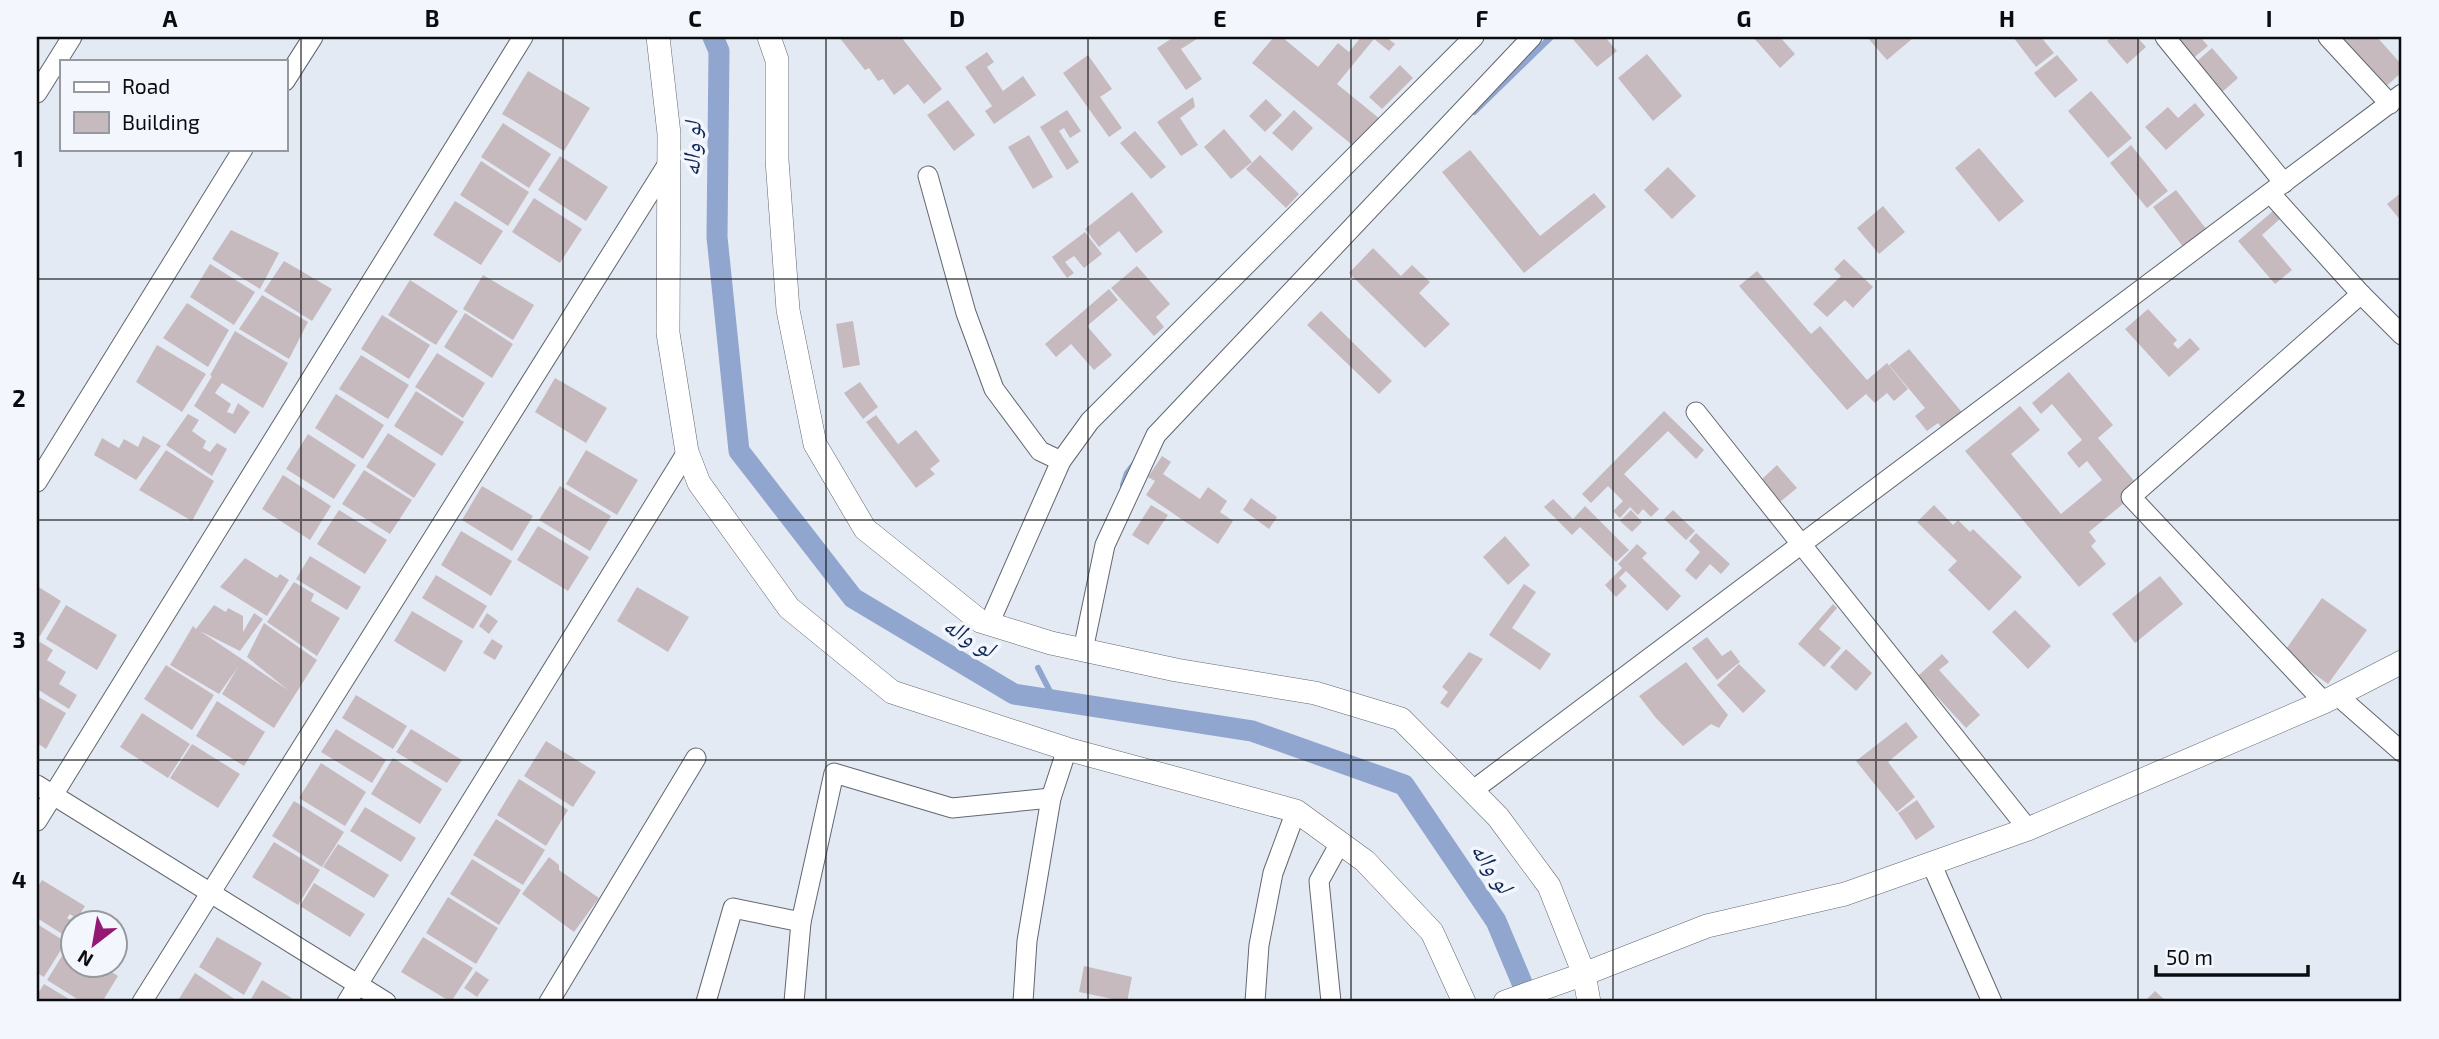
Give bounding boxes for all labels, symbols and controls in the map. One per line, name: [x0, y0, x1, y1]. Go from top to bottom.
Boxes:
text: A: [162, 4, 178, 32]
text: B: [425, 4, 439, 32]
text: C: [688, 4, 702, 32]
text: D: [949, 4, 965, 32]
text: E: [1213, 4, 1227, 32]
text: F: [1476, 4, 1489, 32]
text: G: [1737, 4, 1751, 32]
text: H: [1999, 4, 2015, 32]
text: I: [2266, 4, 2272, 32]
legend: [60, 60, 287, 150]
text: Road: [122, 73, 170, 98]
text: Building: [122, 109, 200, 134]
water label: لو واله: [676, 119, 706, 177]
text: 1: [14, 144, 24, 172]
text: 2: [12, 384, 26, 412]
water label: لو واله: [939, 609, 1003, 664]
text: 3: [12, 625, 26, 653]
water label: لو واله: [1466, 836, 1522, 900]
text: 4: [12, 865, 26, 893]
north arrow: [60, 909, 130, 979]
scale bar: [2156, 934, 2308, 978]
text: 50 m: [2166, 944, 2213, 969]
text: N: [73, 946, 97, 972]

